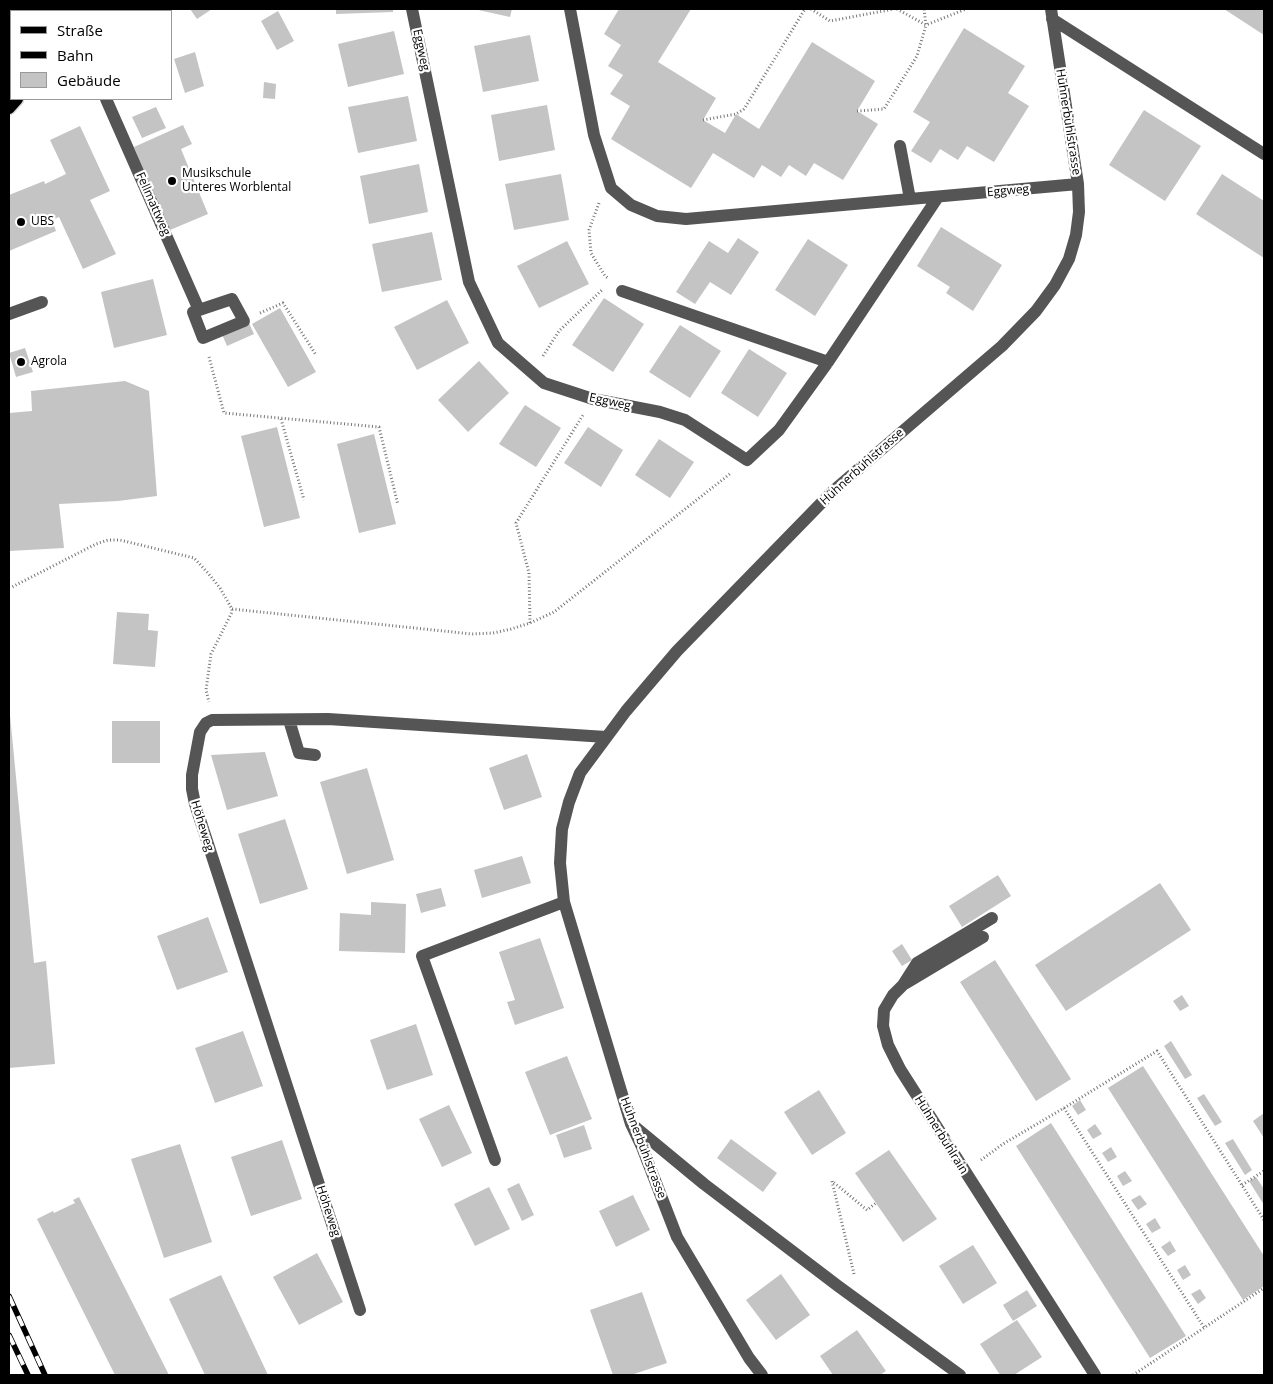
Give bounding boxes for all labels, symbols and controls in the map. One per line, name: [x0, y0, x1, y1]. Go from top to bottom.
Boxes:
legend: [10, 10, 172, 100]
text: Straße: [57, 20, 103, 40]
street label: Eggweg: [410, 28, 432, 72]
text: Bahn: [57, 45, 93, 65]
street label: Hühnerbühlstrasse: [1052, 68, 1084, 176]
text: Gebäude: [57, 70, 121, 90]
place label: Musikschule Unteres Worblental: [182, 167, 291, 195]
street label: Fellmattweg: [133, 170, 173, 238]
marker: Musikschule Unteres Worblental: [166, 175, 178, 187]
street label: Eggweg: [986, 182, 1030, 200]
place label: UBS: [31, 215, 54, 229]
marker: UBS: [15, 216, 27, 228]
place label: Agrola: [31, 355, 67, 369]
marker: Agrola: [15, 356, 27, 368]
street label: Eggweg: [588, 391, 632, 413]
street label: Hühnerbühlstrasse: [817, 426, 907, 508]
street label: Höheweg: [187, 799, 217, 853]
street label: Hühnerbühlrain: [911, 1093, 971, 1177]
street label: Hühnerbühlstrasse: [617, 1095, 669, 1201]
street label: Höheweg: [313, 1184, 343, 1238]

